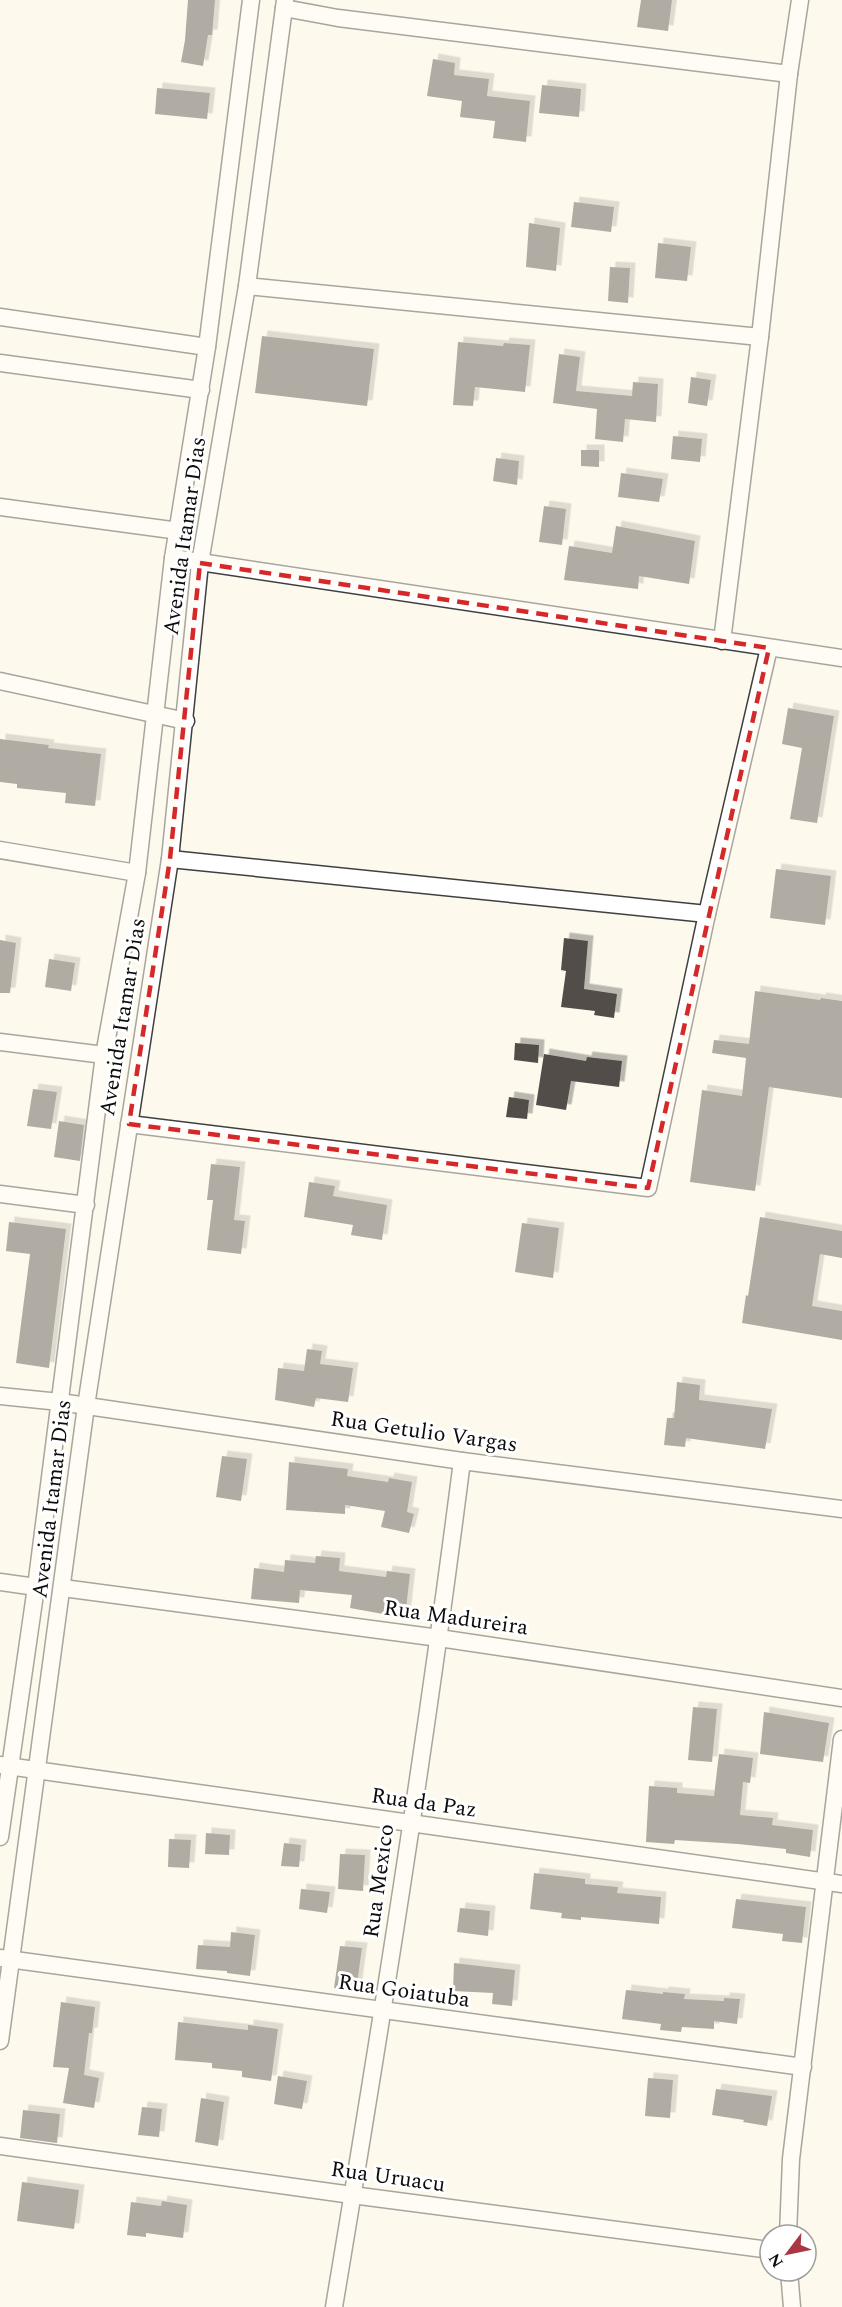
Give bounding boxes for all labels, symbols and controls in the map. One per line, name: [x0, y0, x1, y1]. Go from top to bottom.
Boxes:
street label: Avenida Itamar Dias: [155, 435, 215, 637]
street label: Avenida Itamar Dias: [91, 916, 155, 1118]
street label: Avenida Itamar Dias: [23, 1398, 81, 1600]
street label: Rua Getulio Vargas: [328, 1403, 520, 1461]
street label: Rua Madureira: [382, 1592, 531, 1645]
street label: Rua da Paz: [369, 1779, 479, 1827]
street label: Rua Mexico: [355, 1822, 403, 1940]
street label: Rua Goiatuba: [336, 1965, 472, 2017]
street label: Rua Uruacu: [329, 2153, 447, 2201]
north arrow: [758, 2223, 818, 2283]
text: N: [762, 2249, 790, 2272]

